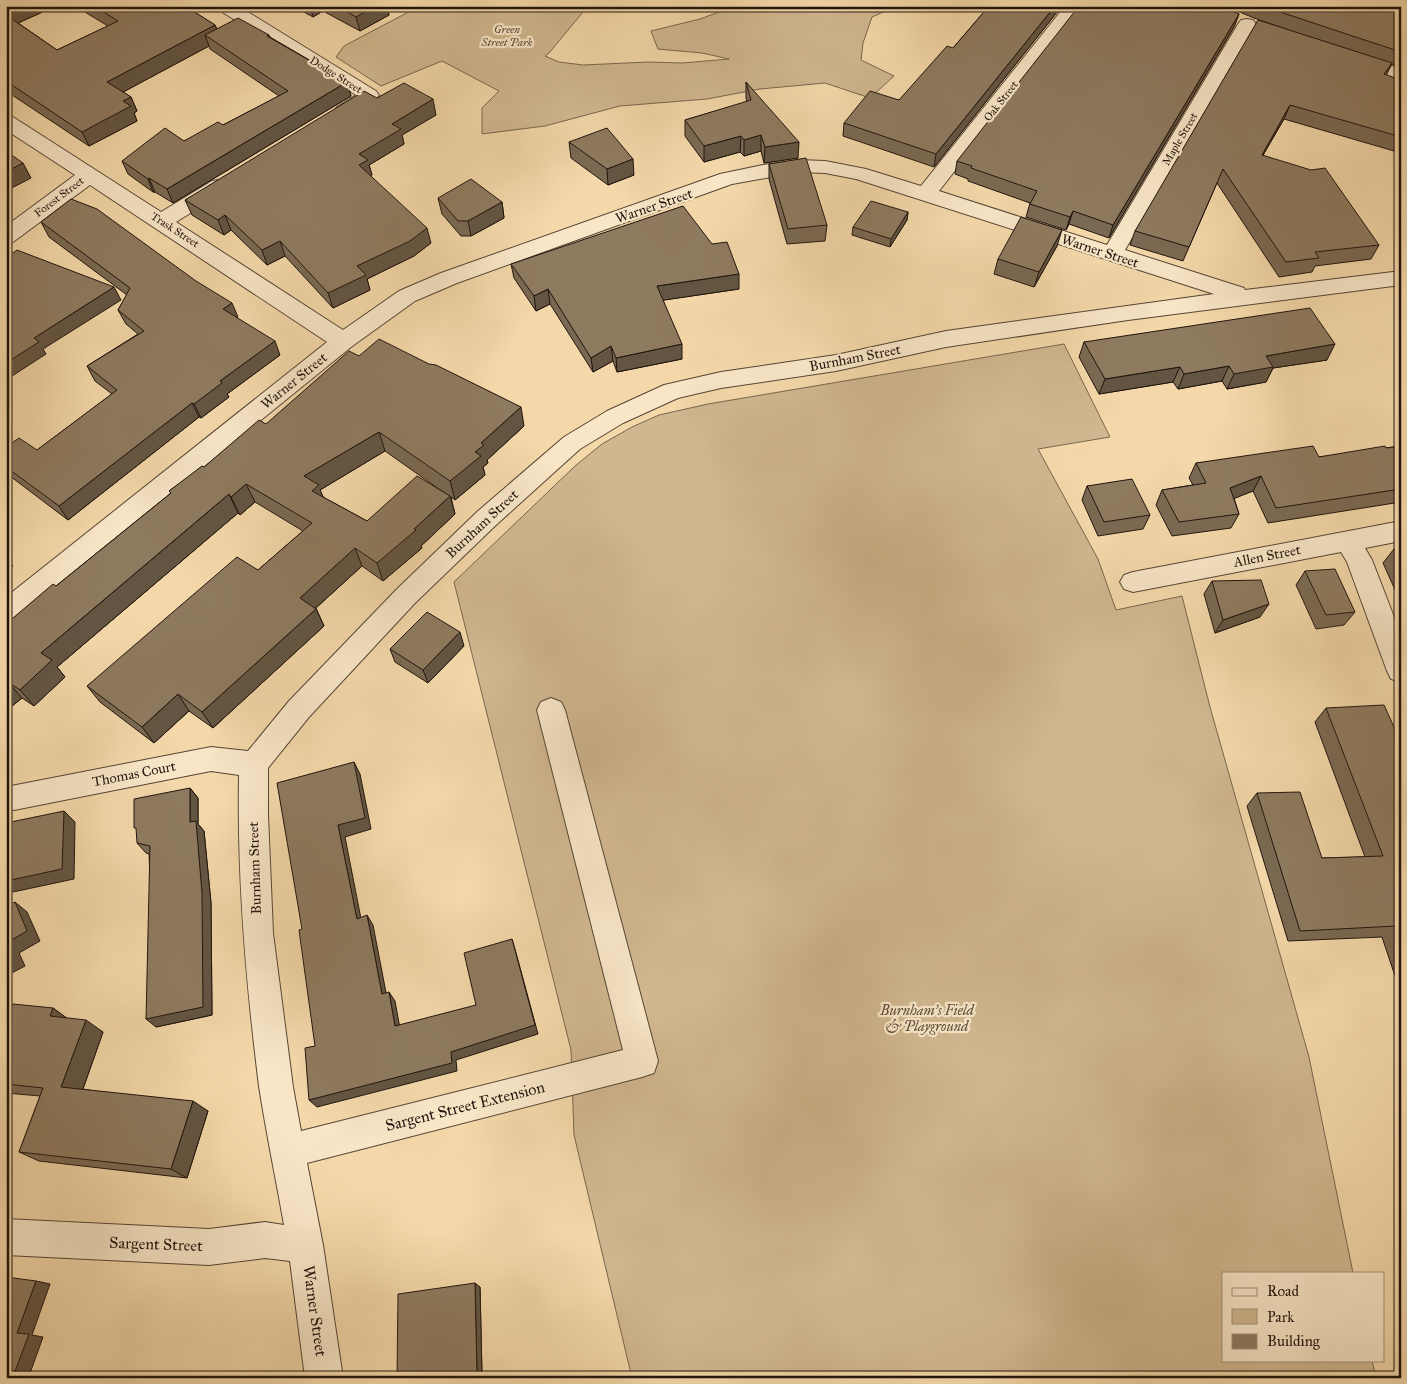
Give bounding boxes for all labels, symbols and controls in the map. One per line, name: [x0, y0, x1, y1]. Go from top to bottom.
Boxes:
park label: Green Street Park: [481, 23, 532, 49]
street label: Dodge Street: [307, 54, 365, 96]
street label: Oak Street: [981, 78, 1021, 124]
street label: Maple Street: [1160, 110, 1200, 168]
street label: Forest Street: [32, 174, 86, 220]
street label: Warner Street: [613, 185, 695, 227]
street label: Trask Street: [148, 210, 202, 250]
street label: Warner Street: [1059, 231, 1141, 271]
street label: Burnham Street: [808, 341, 902, 375]
street label: Warner Street: [257, 349, 331, 413]
street label: Burnham Street: [442, 486, 522, 562]
street label: Allen Street: [1231, 541, 1302, 571]
street label: Thomas Court: [91, 758, 177, 790]
street label: Burnham Street: [245, 821, 265, 915]
park label: Burnham's Field & Playground: [879, 1002, 976, 1035]
street label: Sargent Street Extension: [383, 1077, 547, 1136]
street label: Sargent Street: [109, 1233, 203, 1256]
street label: Warner Street: [299, 1264, 331, 1358]
legend: [1222, 1272, 1384, 1362]
text: Road: [1267, 1282, 1299, 1300]
text: Park: [1267, 1308, 1294, 1326]
text: Building: [1267, 1332, 1321, 1350]

